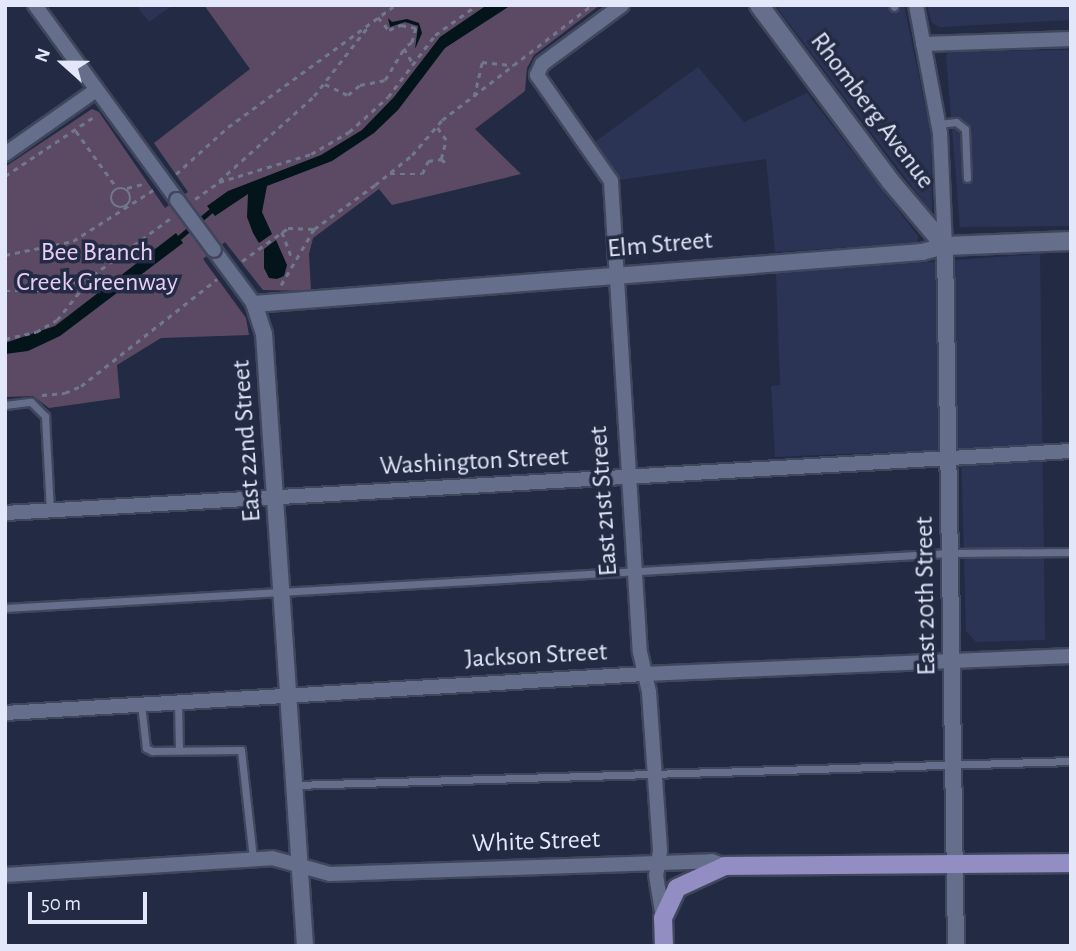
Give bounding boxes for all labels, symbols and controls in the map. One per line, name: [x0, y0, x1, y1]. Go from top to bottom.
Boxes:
street label: Rhomberg Avenue: [803, 27, 941, 195]
north arrow: [28, 28, 98, 98]
text: N: [32, 46, 54, 65]
street label: Elm Street: [606, 225, 714, 265]
park label: Bee Branch Creek Greenway: [16, 237, 178, 298]
street label: East 22nd Street: [226, 359, 268, 523]
street label: East 21st Street: [583, 425, 625, 577]
street label: Washington Street: [379, 441, 569, 483]
street label: East 20th Street: [909, 516, 943, 676]
street label: Jackson Street: [464, 637, 608, 675]
street label: White Street: [471, 824, 601, 860]
scale bar: [32, 878, 150, 922]
text: 50 m: [41, 893, 81, 914]

